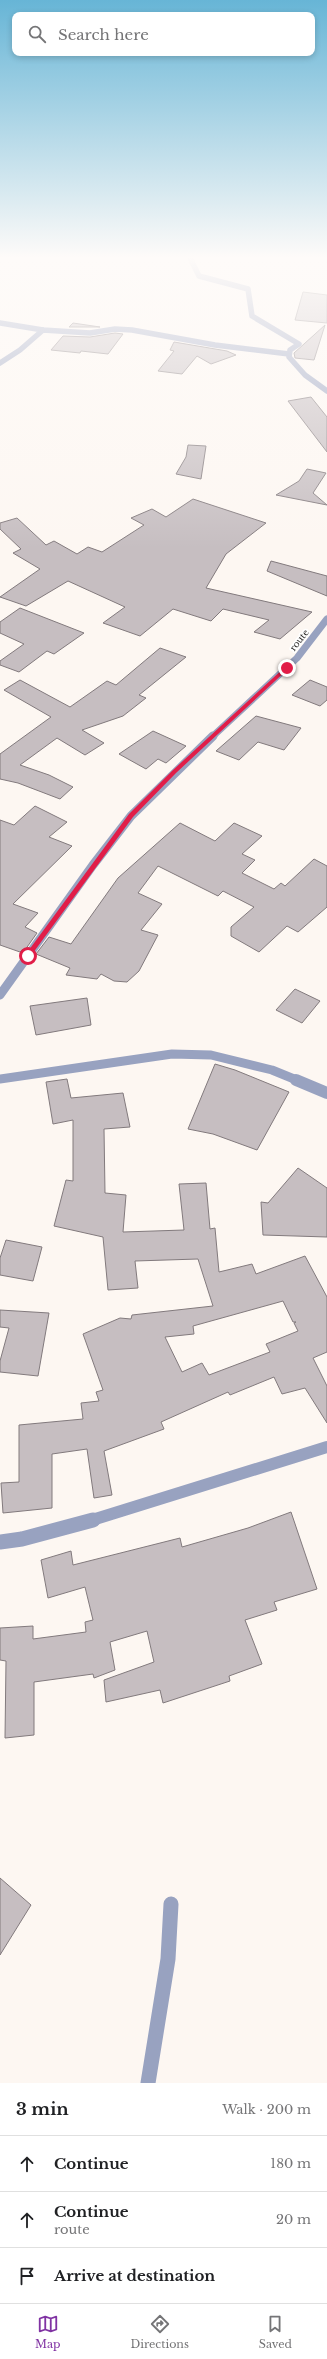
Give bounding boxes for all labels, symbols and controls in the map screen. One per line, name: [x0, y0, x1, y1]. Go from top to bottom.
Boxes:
search box: [12, 12, 315, 56]
icon: search: [26, 23, 48, 45]
text: Search here: [58, 25, 149, 44]
street label: route: [287, 627, 311, 653]
route end: [278, 659, 296, 677]
route start: [19, 947, 37, 965]
text: 3 min: [16, 2099, 69, 2120]
text: Walk · 200 m: [222, 2101, 311, 2118]
icon: ahead: [16, 2153, 38, 2175]
text: Continue: [54, 2154, 129, 2173]
text: 180 m: [270, 2155, 311, 2172]
text: Continue: [54, 2202, 129, 2221]
icon: ahead: [16, 2209, 38, 2231]
text: 20 m: [276, 2211, 311, 2228]
text: route: [54, 2221, 90, 2238]
icon: arrive: [16, 2265, 38, 2287]
text: Arrive at destination: [54, 2266, 215, 2285]
tab: Map: [35, 2313, 61, 2351]
tab: Directions: [130, 2313, 189, 2351]
tab: Saved: [259, 2313, 292, 2351]

